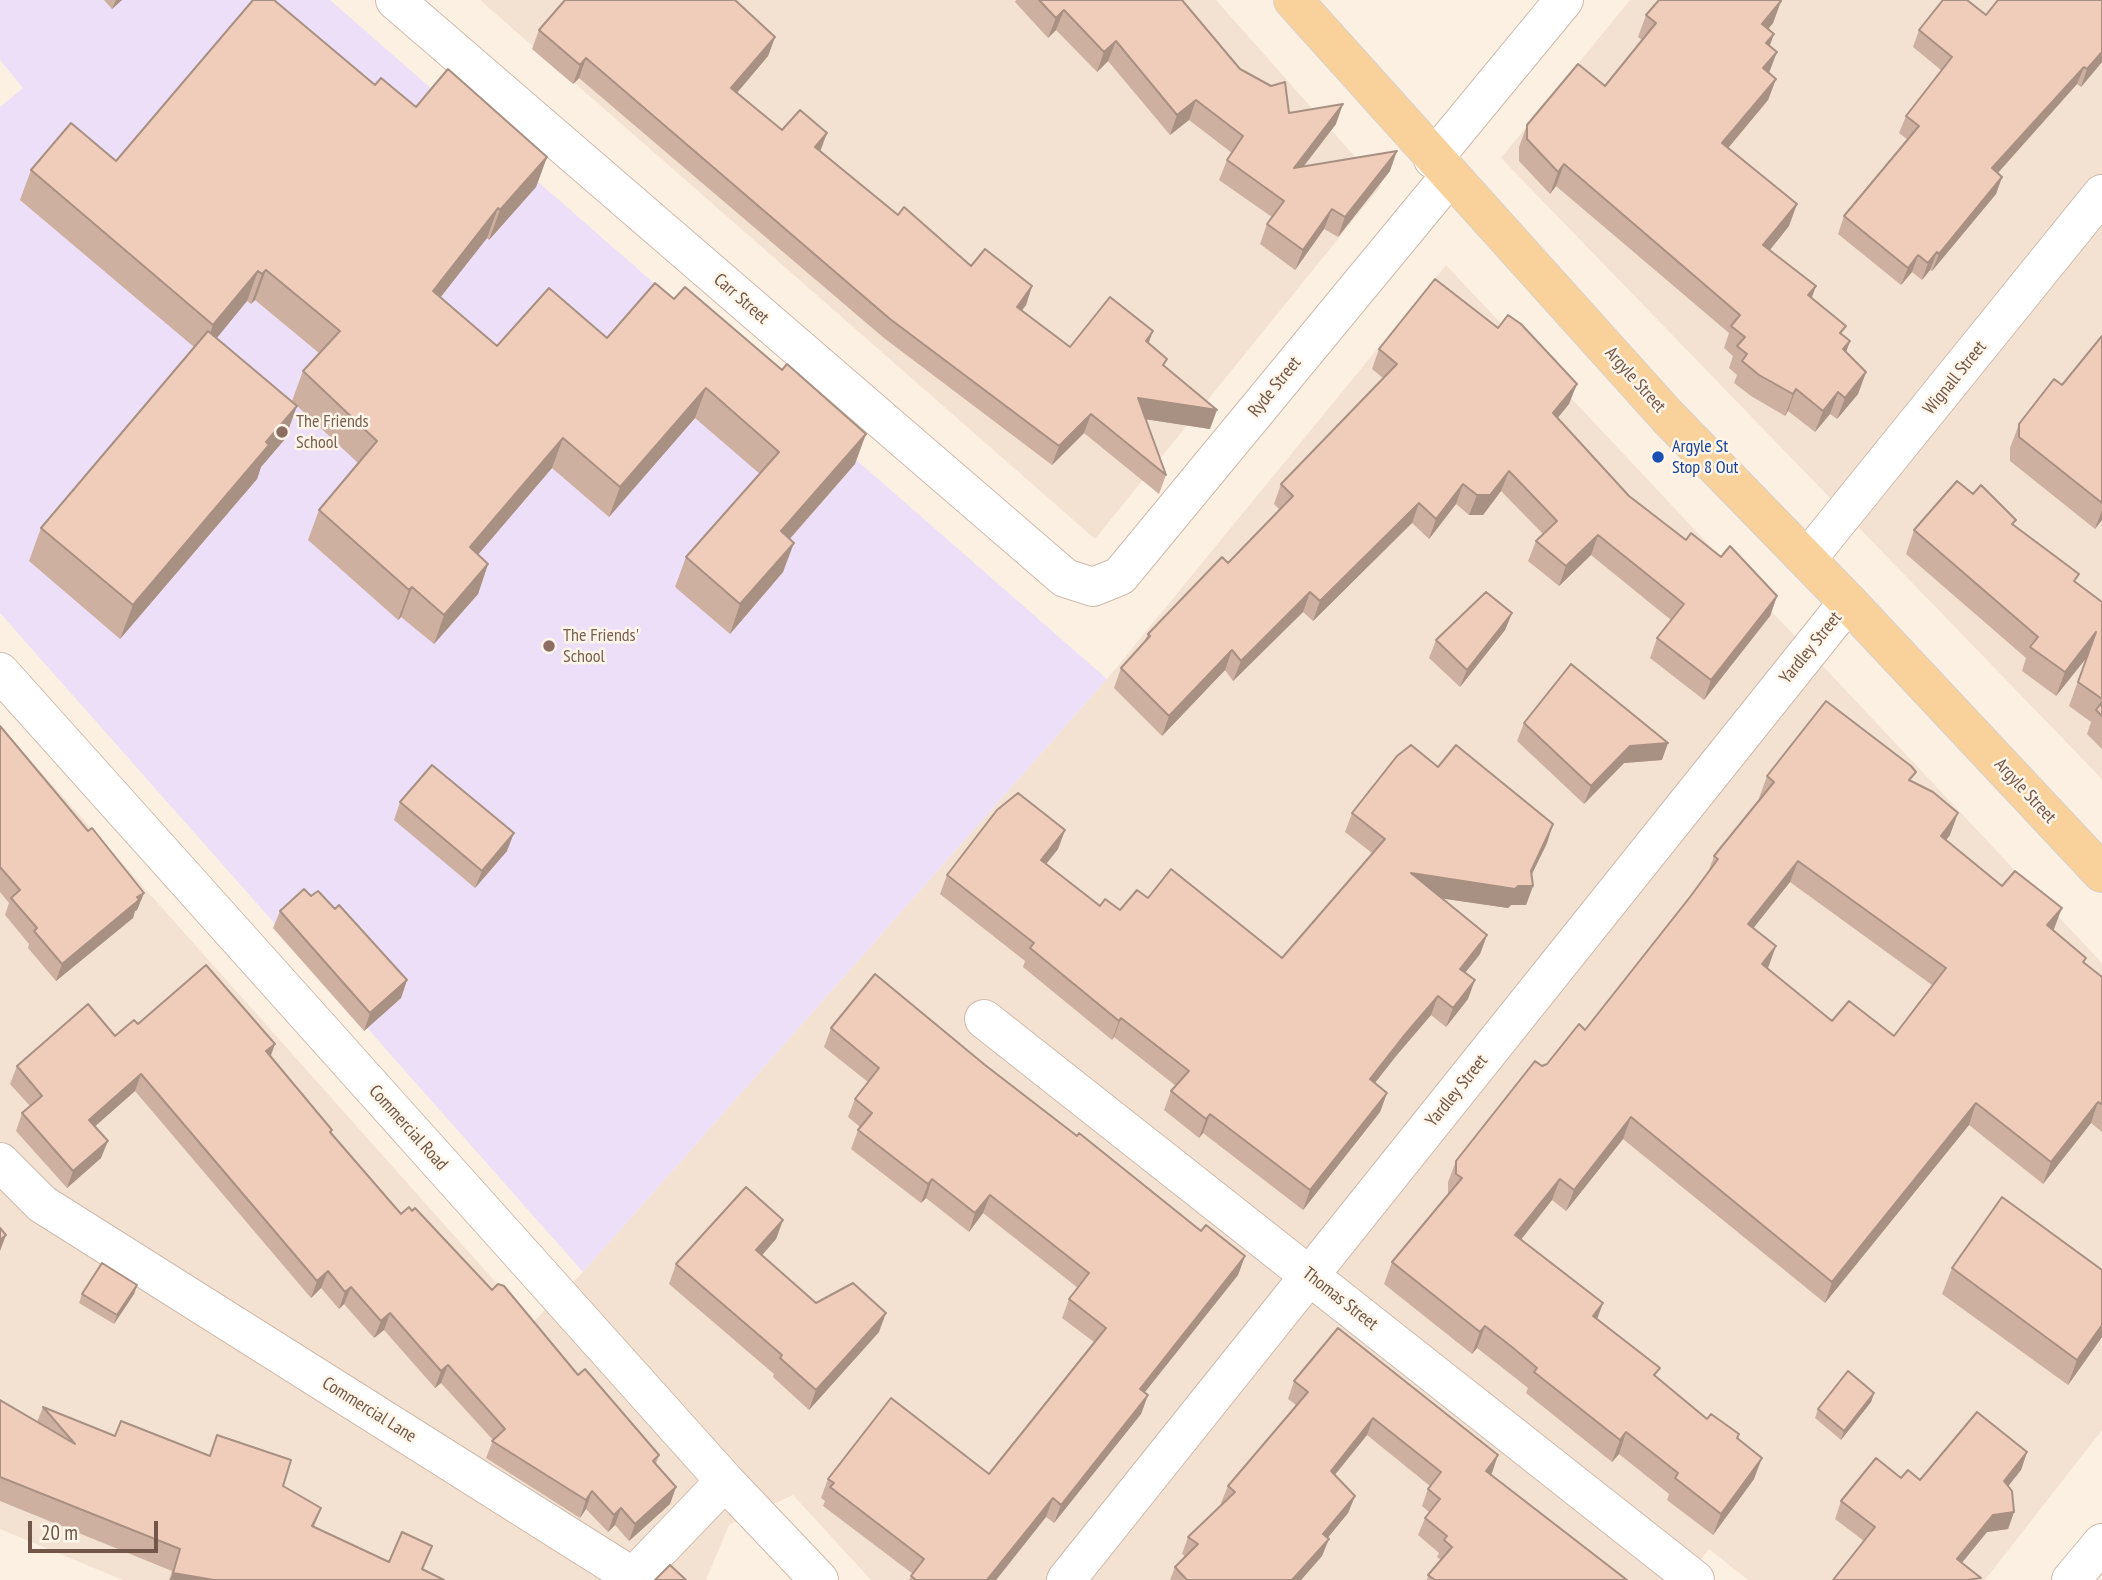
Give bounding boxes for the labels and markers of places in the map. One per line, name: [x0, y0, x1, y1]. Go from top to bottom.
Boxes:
place label: The Friends School: [296, 411, 369, 453]
marker: The Friends School: [274, 424, 290, 440]
place label: Argyle St Stop 8 Out: [1672, 436, 1738, 478]
marker: Argyle St Stop 8 Out: [1650, 449, 1666, 465]
place label: The Friends' School: [563, 625, 639, 668]
marker: The Friends' School: [541, 638, 557, 654]

